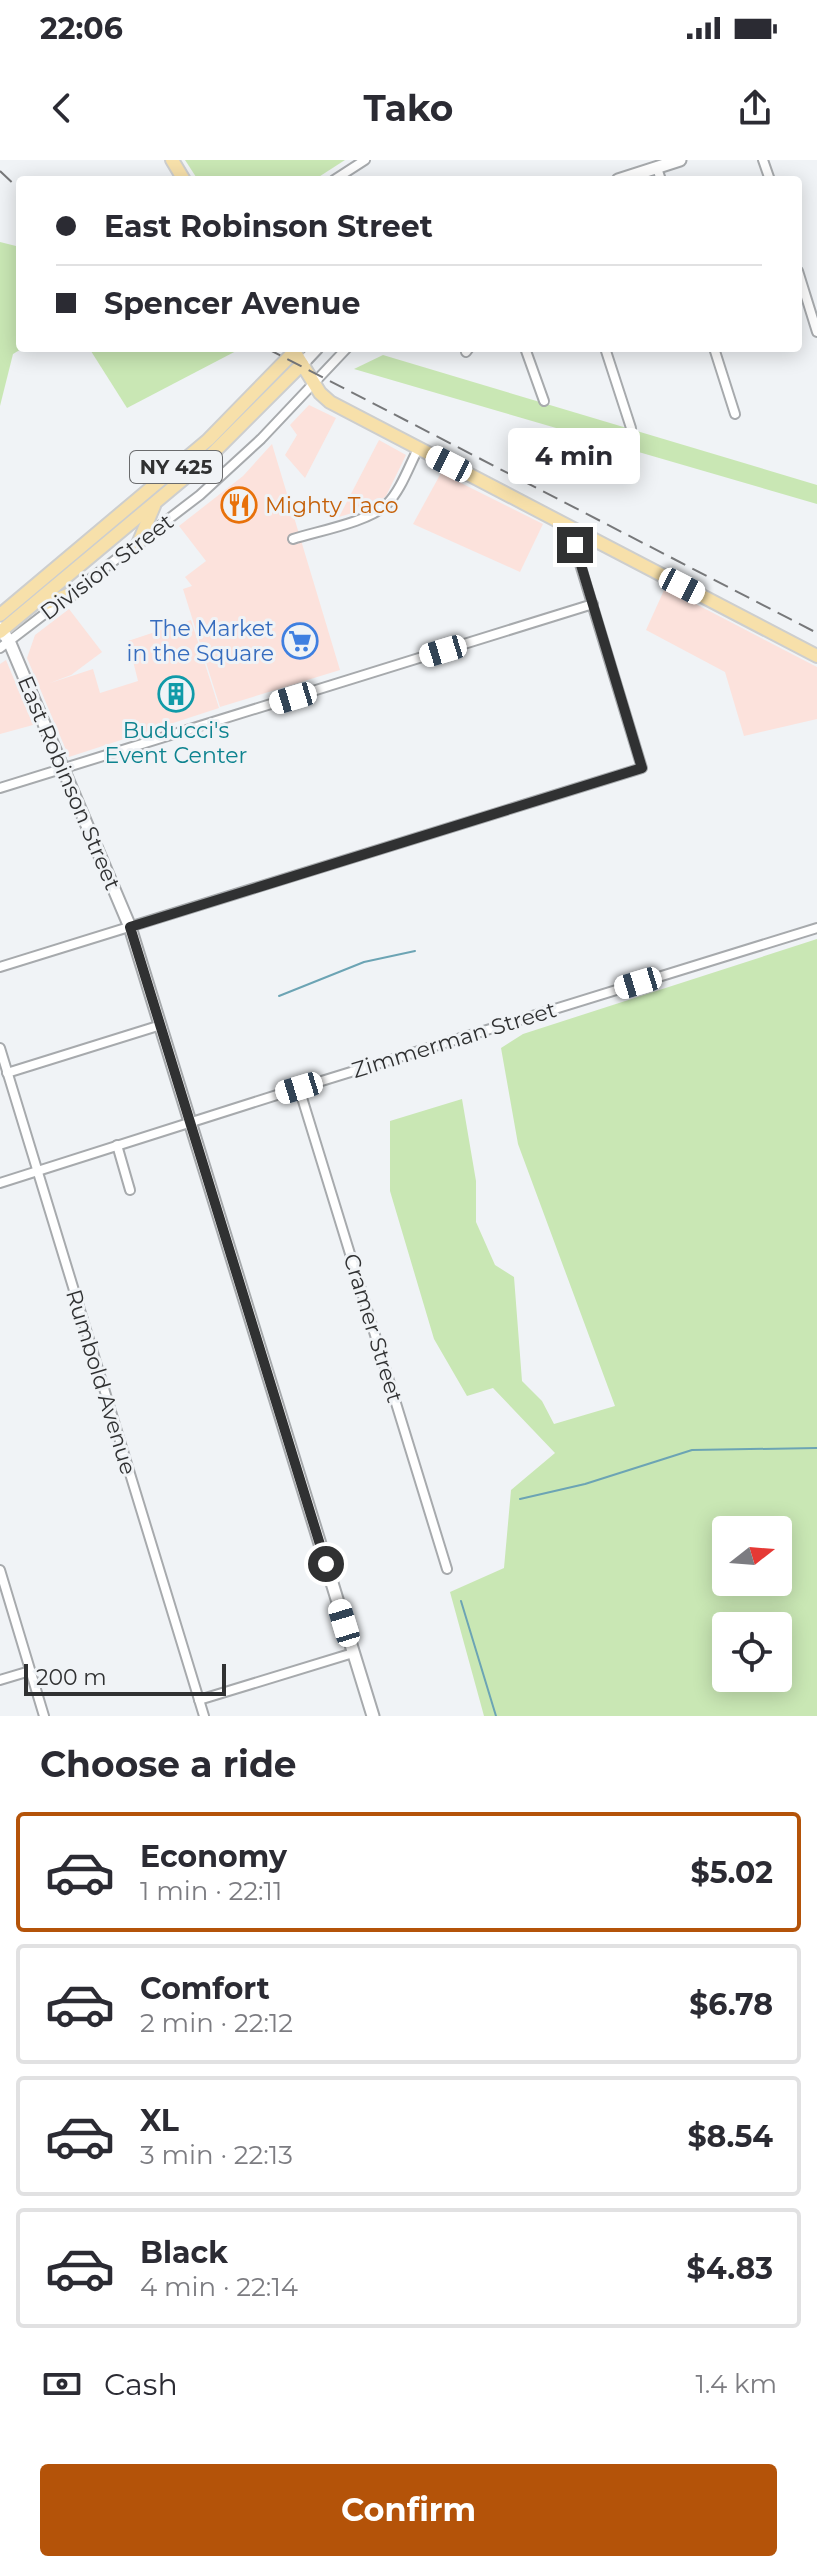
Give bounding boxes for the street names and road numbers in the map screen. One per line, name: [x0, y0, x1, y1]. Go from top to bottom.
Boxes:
road number: NY 425: [130, 451, 222, 483]
street label: Division Street: [35, 508, 179, 626]
street label: East Robinson Street: [12, 672, 126, 894]
street label: Zimmerman Street: [349, 996, 560, 1084]
street label: Cramer Street: [338, 1250, 408, 1406]
street label: Rumbold Avenue: [60, 1286, 142, 1478]

